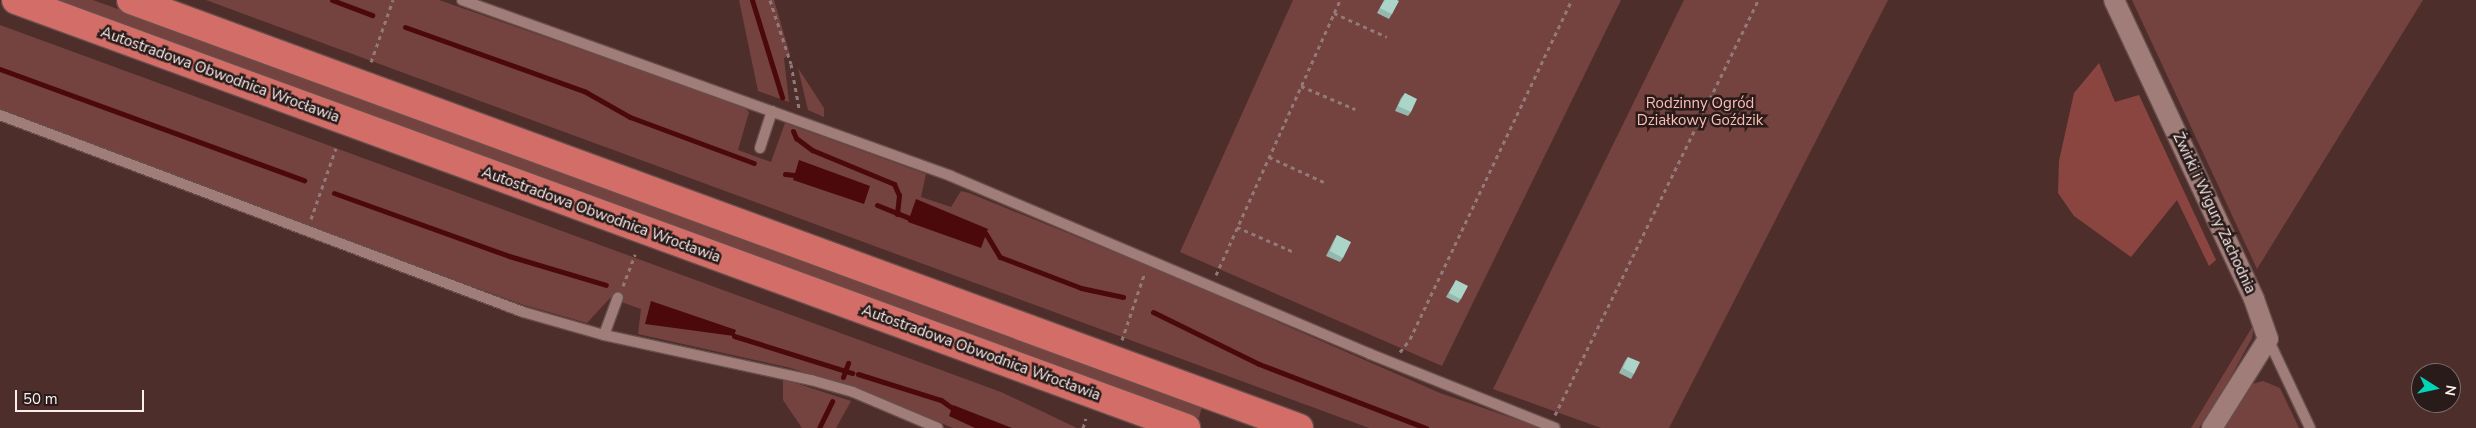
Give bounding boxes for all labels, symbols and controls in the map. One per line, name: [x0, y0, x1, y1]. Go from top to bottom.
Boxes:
street label: Autostradowa Obwodnica Wrocławia: [98, 23, 342, 127]
park label: Rodzinny Ogród Działkowy Goździk: [1637, 94, 1763, 129]
street label: Żwirki i Wigury Zachodnia: [2169, 130, 2259, 296]
street label: Autostradowa Obwodnica Wrocławia: [479, 163, 723, 267]
street label: Autostradowa Obwodnica Wrocławia: [859, 301, 1103, 405]
north arrow: [2411, 363, 2461, 413]
scale bar: [18, 380, 146, 412]
text: N: [2440, 384, 2461, 397]
text: 50 m: [23, 389, 58, 409]

